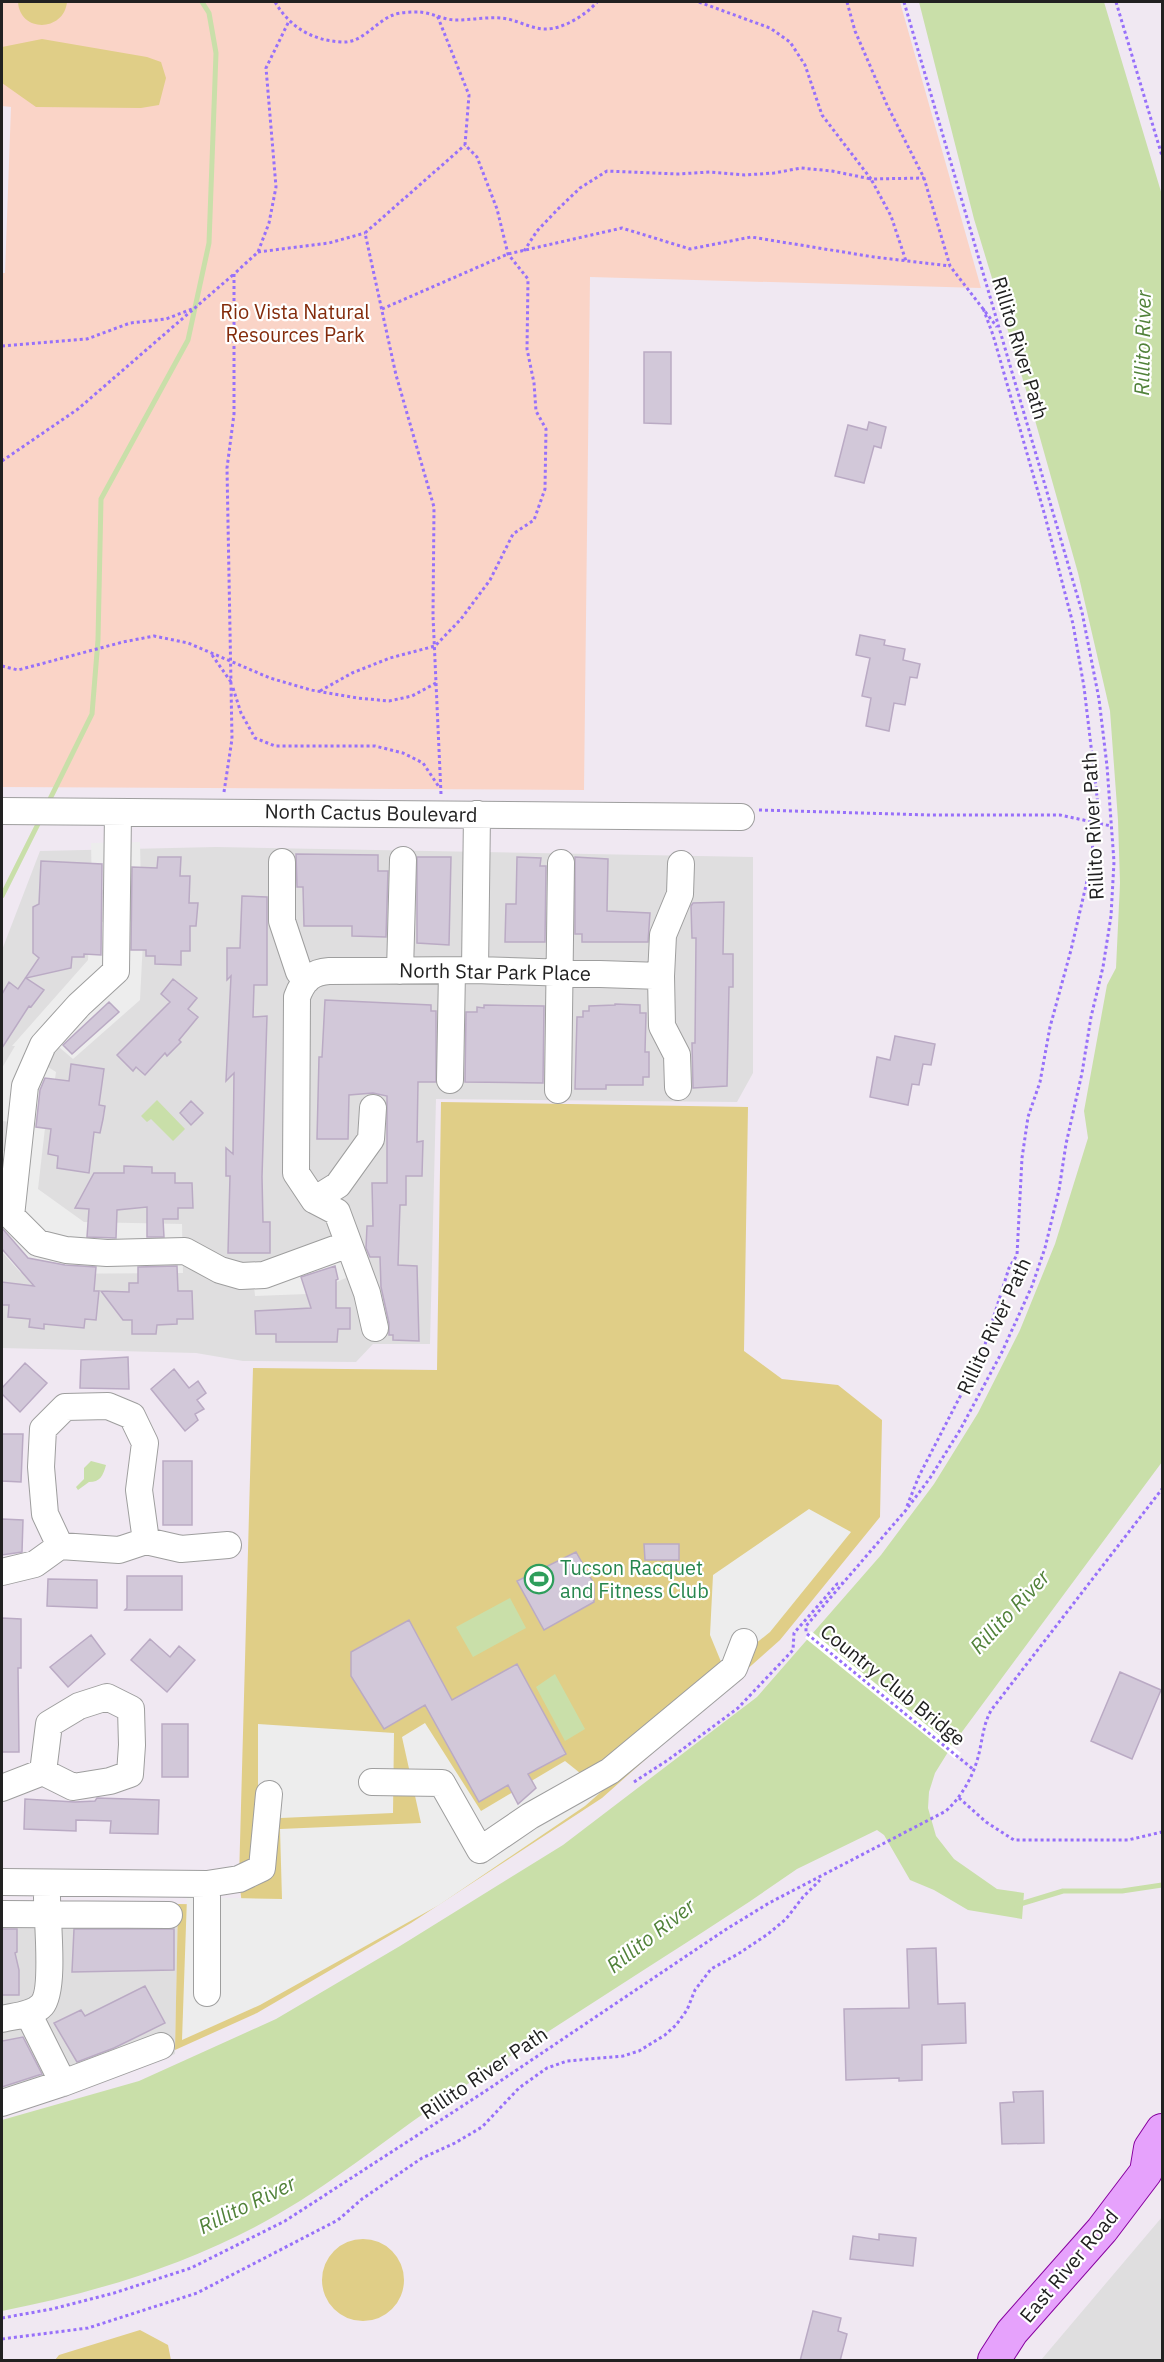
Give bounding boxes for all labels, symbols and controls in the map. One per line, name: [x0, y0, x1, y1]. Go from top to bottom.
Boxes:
street label: Rillito River Path: [986, 273, 1055, 423]
water label: Rillito River: [1127, 289, 1157, 396]
park label: Rio Vista Natural Resources Park: [220, 298, 370, 348]
street label: Rillito River Path: [1075, 751, 1110, 901]
street label: North Cactus Boulevard: [264, 797, 478, 828]
street label: North Star Park Place: [399, 956, 591, 987]
street label: Rillito River Path: [950, 1253, 1037, 1399]
place label: Tucson Racquet and Fitness Club: [560, 1554, 709, 1604]
water label: Rillito River: [963, 1562, 1056, 1659]
sports icon: Tucson Racquet and Fitness Club: [523, 1563, 555, 1595]
street label: Country Club Bridge: [815, 1618, 972, 1752]
water label: Rillito River: [600, 1891, 702, 1979]
street label: Rillito River Path: [415, 2020, 553, 2125]
water label: Rillito River: [193, 2168, 301, 2240]
street label: East River Road: [1013, 2203, 1124, 2328]

